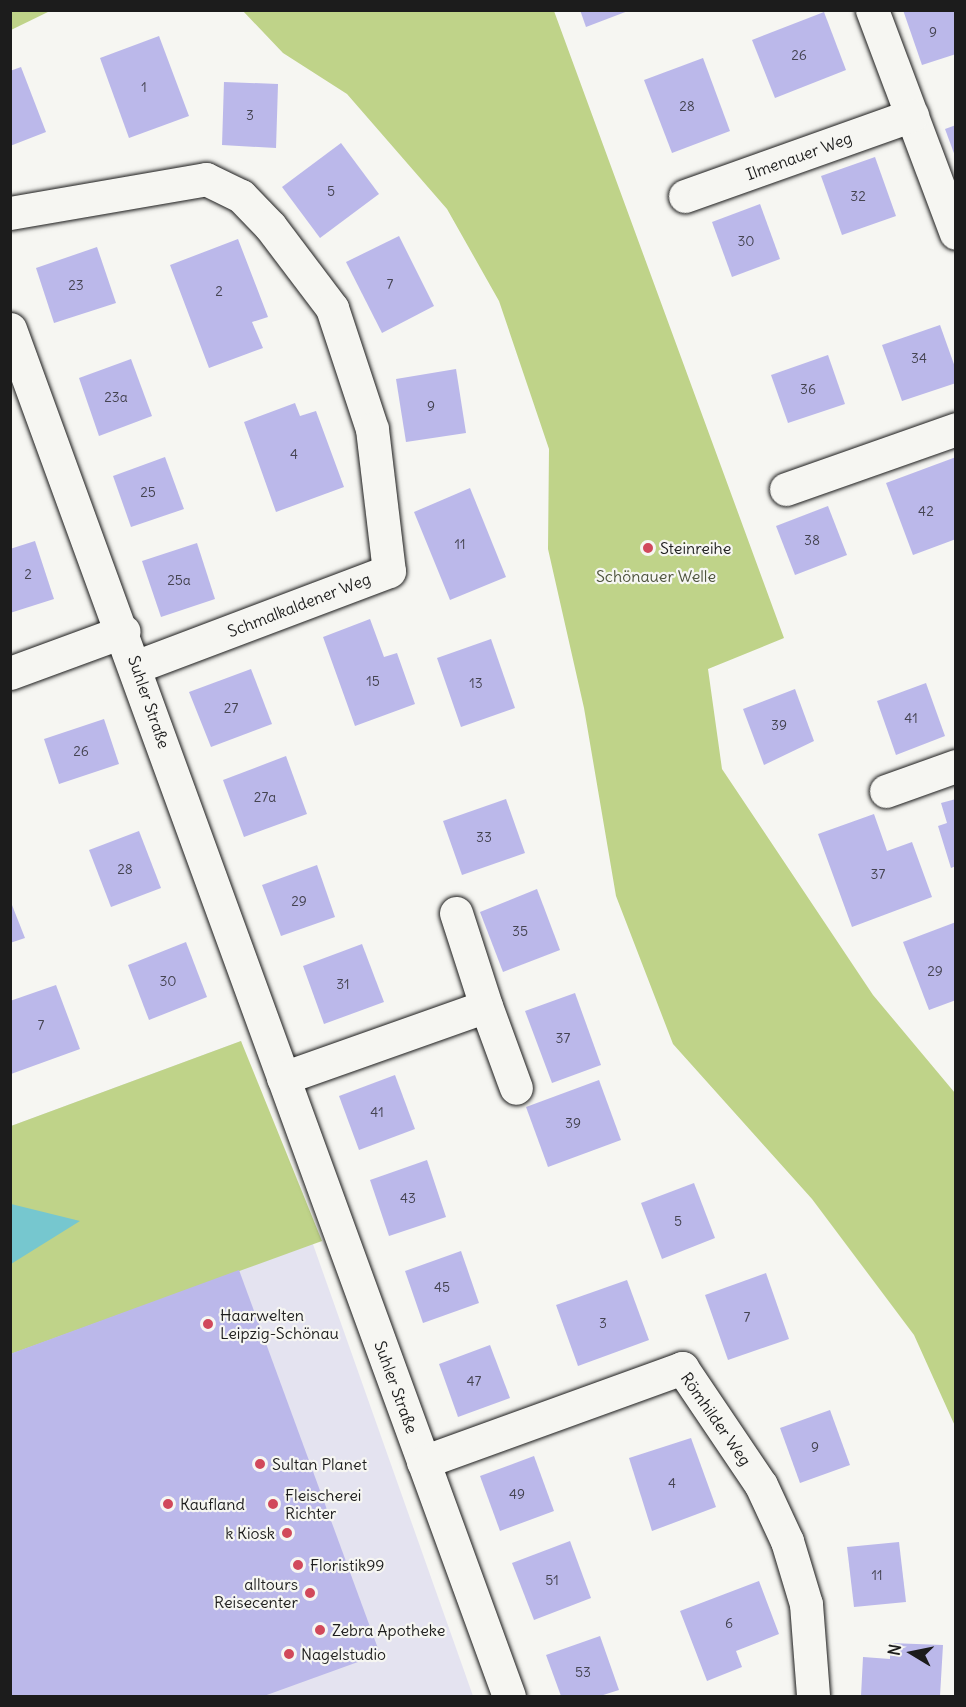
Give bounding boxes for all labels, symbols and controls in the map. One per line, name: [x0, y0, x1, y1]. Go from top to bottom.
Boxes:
house number: 9: [929, 24, 937, 40]
house number: 26: [791, 47, 807, 63]
house number: 1: [141, 79, 147, 95]
house number: 28: [679, 98, 695, 114]
house number: 3: [246, 107, 254, 123]
street label: Ilmenauer Weg: [743, 128, 855, 184]
house number: 5: [327, 183, 335, 199]
house number: 32: [850, 188, 866, 204]
house number: 30: [737, 233, 755, 249]
house number: 7: [387, 276, 393, 292]
house number: 23: [68, 277, 84, 293]
house number: 2: [215, 283, 223, 299]
house number: 34: [911, 350, 927, 366]
house number: 36: [800, 381, 816, 397]
house number: 23a: [104, 389, 128, 405]
house number: 9: [427, 398, 435, 414]
house number: 4: [290, 446, 298, 462]
house number: 25: [140, 484, 156, 500]
house number: 42: [918, 503, 934, 519]
house number: 38: [804, 532, 820, 548]
house number: 11: [454, 536, 466, 552]
place label: Steinreihe: [660, 538, 731, 558]
marker: Steinreihe: [641, 541, 655, 555]
house number: 2: [24, 566, 32, 582]
park label: Schönauer Welle: [596, 566, 716, 586]
street label: Schmalkaldener Weg: [225, 569, 373, 641]
house number: 25a: [167, 572, 191, 588]
street label: Suhler Straße: [124, 653, 174, 751]
house number: 15: [366, 673, 380, 689]
house number: 13: [469, 675, 483, 691]
house number: 27: [224, 700, 238, 716]
house number: 41: [904, 710, 918, 726]
house number: 39: [771, 717, 787, 733]
house number: 26: [73, 743, 89, 759]
house number: 27a: [254, 789, 276, 805]
house number: 33: [476, 829, 492, 845]
house number: 28: [117, 861, 133, 877]
house number: 37: [871, 866, 885, 882]
house number: 29: [291, 893, 307, 909]
house number: 35: [512, 923, 528, 939]
house number: 29: [927, 963, 943, 979]
house number: 30: [159, 973, 177, 989]
house number: 31: [336, 976, 350, 992]
house number: 7: [38, 1017, 44, 1033]
house number: 37: [556, 1030, 570, 1046]
house number: 41: [370, 1104, 384, 1120]
house number: 39: [565, 1115, 581, 1131]
house number: 43: [400, 1190, 416, 1206]
house number: 5: [674, 1213, 682, 1229]
house number: 45: [434, 1279, 450, 1295]
place label: Haarwelten Leipzig-Schönau: [220, 1305, 339, 1343]
house number: 7: [744, 1309, 750, 1325]
house number: 3: [599, 1315, 607, 1331]
marker: Haarwelten Leipzig-Schönau: [201, 1317, 215, 1331]
street label: Suhler Straße: [370, 1338, 422, 1436]
street label: Römhilder Weg: [677, 1369, 755, 1469]
house number: 47: [467, 1373, 481, 1389]
house number: 9: [811, 1439, 819, 1455]
place label: Sultan Planet: [272, 1454, 367, 1474]
marker: Sultan Planet: [253, 1457, 267, 1471]
house number: 4: [668, 1475, 676, 1491]
place label: Fleischerei Richter: [285, 1485, 361, 1523]
house number: 49: [509, 1486, 525, 1502]
place label: Kaufland: [180, 1494, 245, 1514]
marker: Kaufland: [161, 1497, 175, 1511]
marker: Fleischerei Richter: [266, 1497, 280, 1511]
place label: k Kiosk: [225, 1523, 275, 1543]
marker: k Kiosk: [280, 1526, 294, 1540]
place label: Floristik99: [310, 1555, 385, 1575]
marker: Floristik99: [291, 1558, 305, 1572]
house number: 11: [871, 1567, 883, 1583]
house number: 51: [545, 1572, 559, 1588]
place label: alltours Reisecenter: [214, 1574, 298, 1612]
marker: alltours Reisecenter: [303, 1586, 317, 1600]
house number: 6: [725, 1615, 733, 1631]
place label: Zebra Apotheke: [332, 1620, 445, 1640]
marker: Zebra Apotheke: [313, 1623, 327, 1637]
north arrow: [882, 1623, 942, 1683]
text: N: [883, 1643, 905, 1657]
place label: Nagelstudio: [301, 1644, 386, 1664]
marker: Nagelstudio: [282, 1647, 296, 1661]
house number: 53: [575, 1664, 591, 1680]

